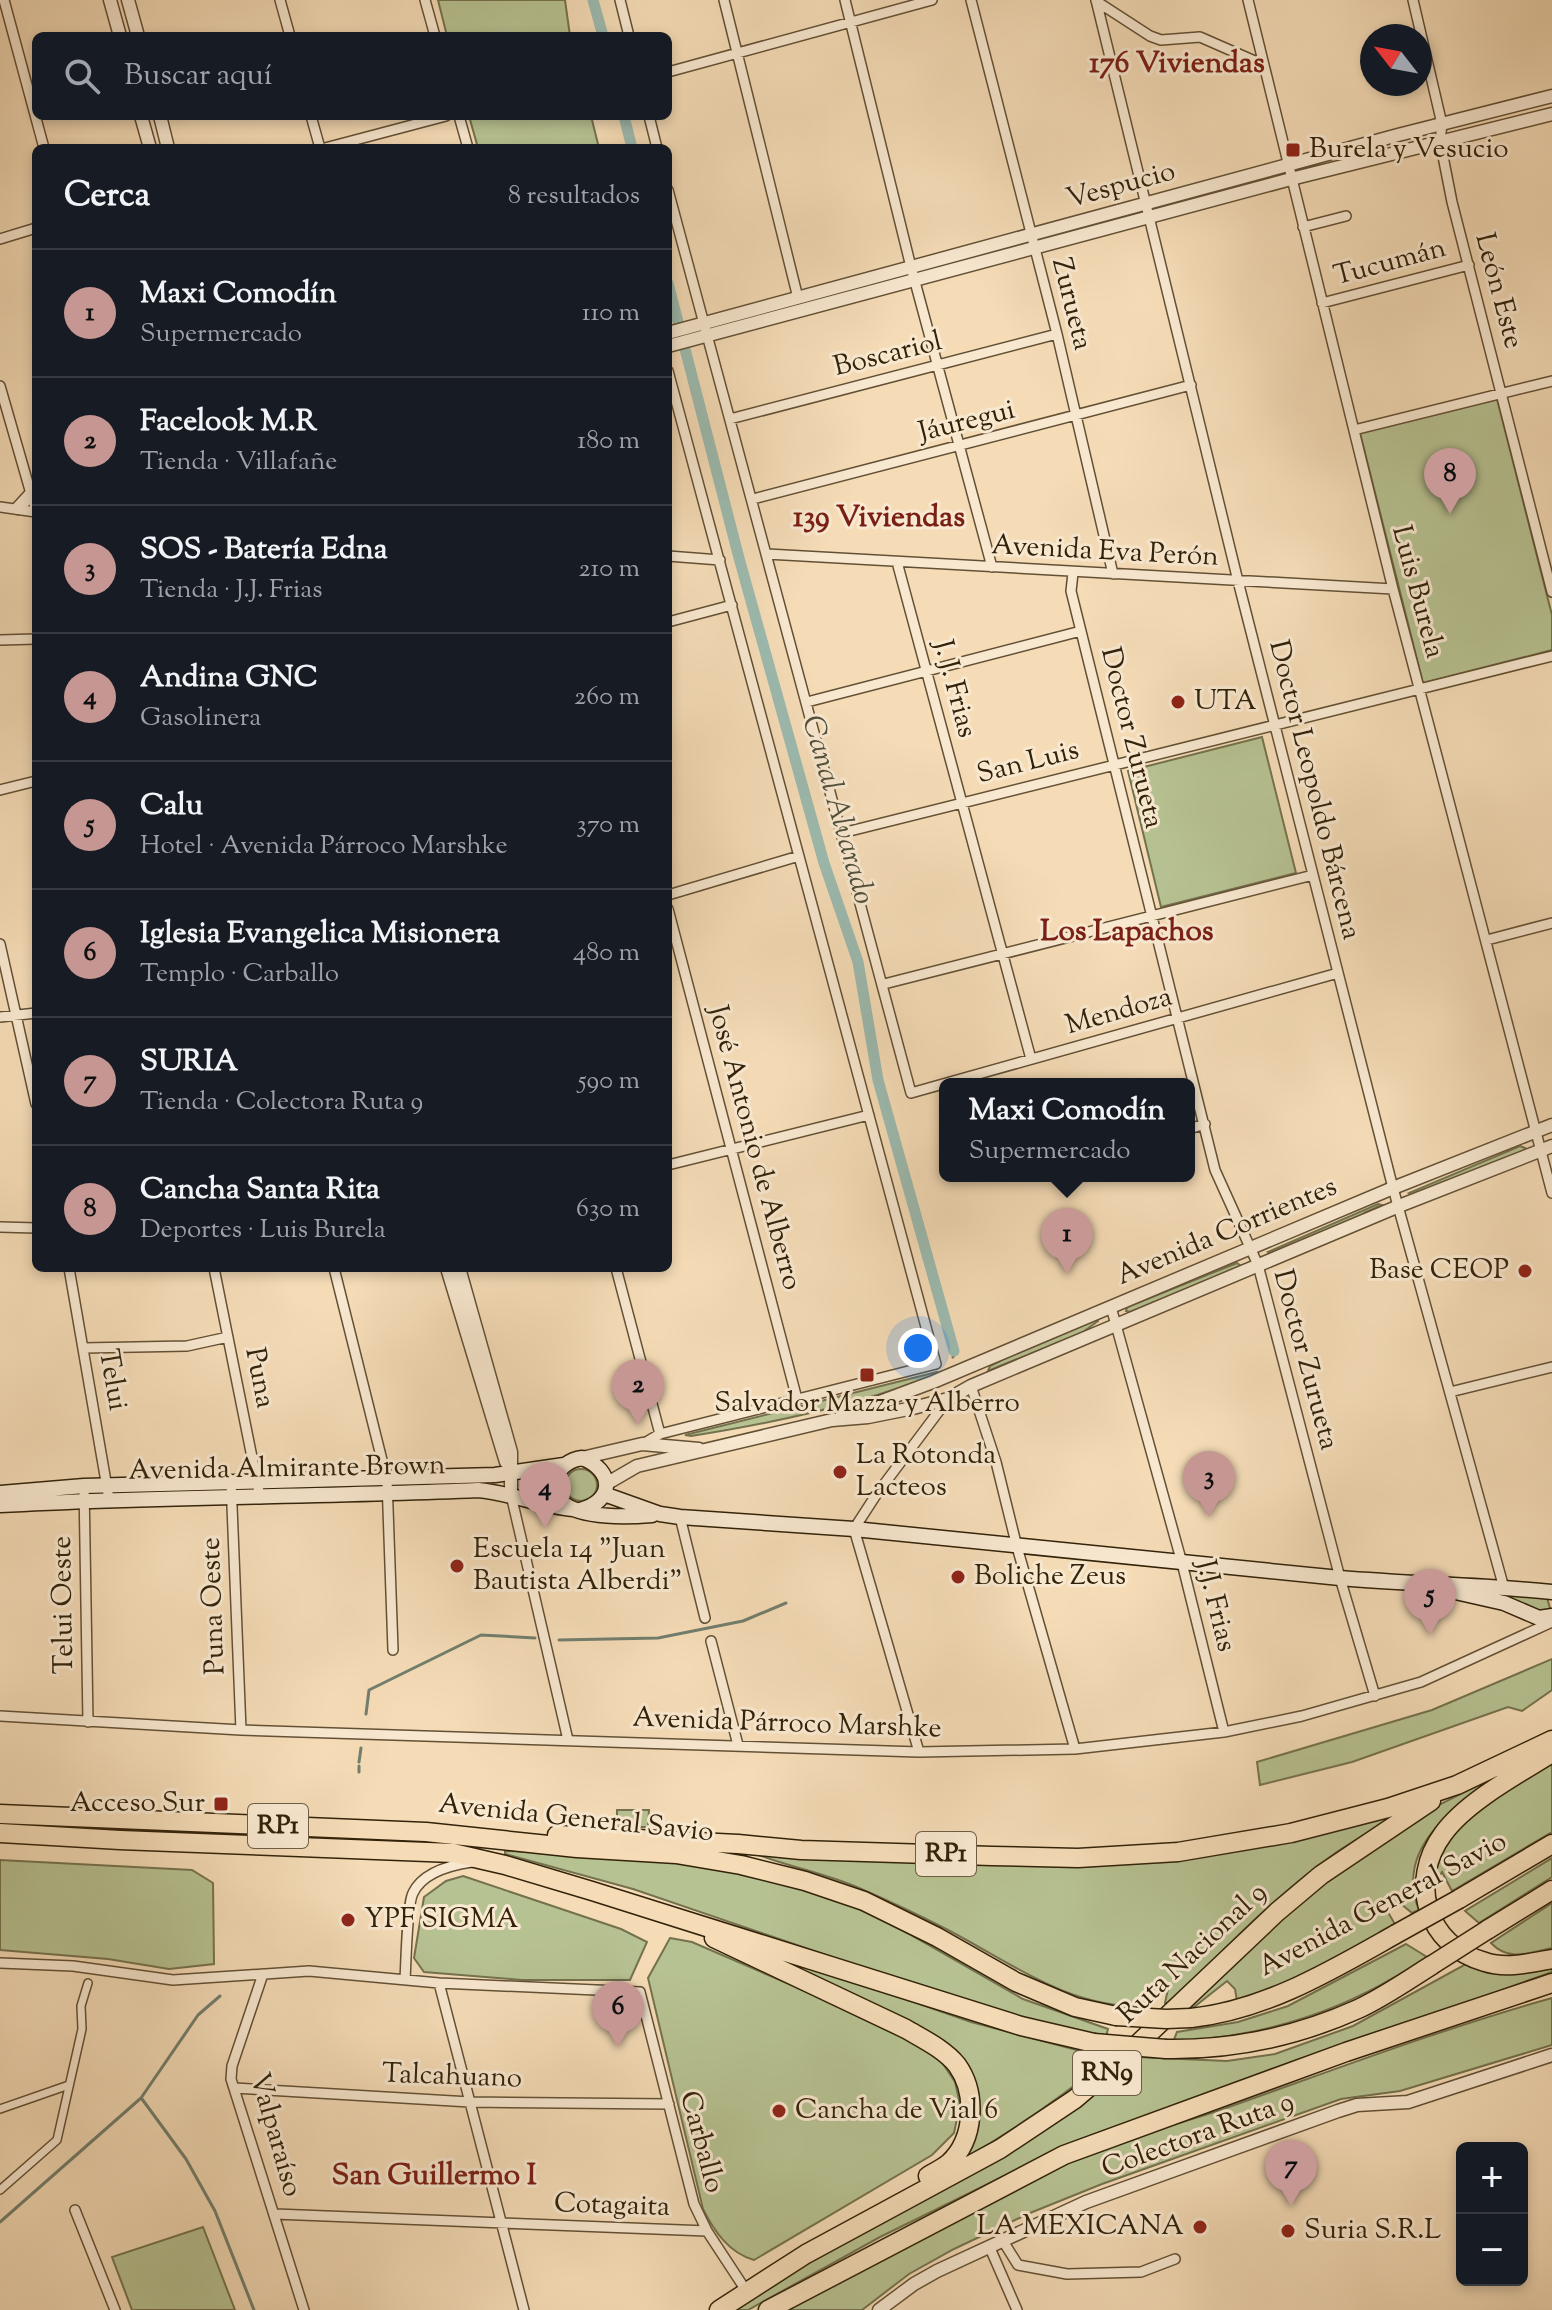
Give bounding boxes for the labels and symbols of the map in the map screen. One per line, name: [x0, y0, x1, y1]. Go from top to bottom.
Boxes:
north arrow: [1360, 24, 1432, 96]
district label: 176 Viviendas: [1089, 43, 1265, 86]
place label: Burela y Vesucio: [1309, 130, 1509, 170]
marker: Burela y Vesucio: [1284, 141, 1302, 159]
street label: Vespucio: [1062, 152, 1180, 220]
street label: Tucumán: [1329, 229, 1451, 297]
street label: León Este: [1463, 229, 1533, 353]
street label: Zurueta: [1040, 254, 1102, 354]
street label: Boscariol: [830, 322, 947, 388]
street label: Jáuregui: [913, 391, 1019, 454]
pin: 8: [1424, 448, 1476, 514]
district label: 139 Viviendas: [793, 497, 965, 540]
street label: Luis Burela: [1380, 521, 1454, 663]
street label: Avenida Eva Perón: [990, 526, 1220, 578]
street label: J. J. Frias: [921, 634, 986, 742]
street label: Doctor Leopoldo Bárcena: [1257, 636, 1371, 944]
street label: Doctor Zurueta: [1089, 643, 1173, 833]
place label: UTA: [1194, 682, 1257, 722]
marker: UTA: [1169, 693, 1187, 711]
water label: Canal Alvarado: [790, 711, 884, 909]
street label: San Luis: [973, 731, 1083, 795]
district label: Los Lapachos: [1040, 911, 1214, 954]
street label: Mendoza: [1061, 978, 1177, 1046]
street label: José Antonio de Alberro: [696, 999, 811, 1295]
street label: Avenida Corrientes: [1111, 1167, 1343, 1297]
pin: 1: [1041, 1208, 1093, 1274]
place label: Base CEOP: [1369, 1251, 1509, 1291]
marker: Base CEOP: [1516, 1262, 1534, 1280]
street label: Doctor Zurueta: [1262, 1265, 1348, 1455]
your location: [898, 1328, 938, 1368]
street label: Puna: [234, 1344, 284, 1412]
street label: Telui: [87, 1346, 137, 1414]
pin: 2: [612, 1359, 664, 1425]
marker: Salvador Mazza y Alberro: [858, 1366, 876, 1384]
place label: Salvador Mazza y Alberro: [714, 1384, 1020, 1424]
place label: La Rotonda Lacteos: [856, 1436, 996, 1508]
street label: Avenida Almirante Brown: [128, 1446, 446, 1492]
pin: 3: [1183, 1451, 1235, 1517]
pin: 4: [519, 1462, 571, 1528]
marker: La Rotonda Lacteos: [831, 1463, 849, 1481]
place label: Escuela 14 "Juan Bautista Alberdi": [473, 1530, 682, 1602]
street label: Telui Oeste: [43, 1536, 85, 1674]
street label: Puna Oeste: [192, 1537, 236, 1675]
street label: J.J. Frias: [1184, 1554, 1246, 1656]
marker: Escuela 14 "Juan Bautista Alberdi": [448, 1557, 466, 1575]
place label: Boliche Zeus: [974, 1557, 1126, 1597]
marker: Boliche Zeus: [949, 1568, 967, 1586]
pin: 5: [1404, 1569, 1456, 1635]
street label: Avenida Párroco Marshke: [632, 1699, 942, 1749]
place label: Acceso Sur: [70, 1784, 205, 1824]
street label: Avenida General Savio: [436, 1785, 716, 1853]
marker: Acceso Sur: [212, 1795, 230, 1813]
road number: RP1: [248, 1804, 308, 1848]
street label: Avenida General Savio: [1252, 1822, 1514, 1988]
road number: RP1: [916, 1832, 976, 1876]
street label: Ruta Nacional 9: [1109, 1874, 1277, 2034]
place label: YPF SIGMA: [364, 1900, 519, 1940]
marker: YPF SIGMA: [339, 1911, 357, 1929]
pin: 6: [592, 1981, 644, 2047]
road number: RN9: [1073, 2051, 1141, 2095]
street label: Talcahuano: [381, 2055, 523, 2099]
street label: Valparaíso: [238, 2068, 312, 2202]
street label: Colectora Ruta 9: [1096, 2083, 1300, 2189]
street label: Carballo: [668, 2087, 734, 2197]
place label: Cancha de Vial 6: [795, 2091, 998, 2131]
marker: Cancha de Vial 6: [770, 2102, 788, 2120]
pin: 7: [1265, 2140, 1317, 2206]
district label: San Guillermo I: [332, 2155, 537, 2198]
street label: Cotagaita: [553, 2184, 671, 2228]
place label: LA MEXICANA: [977, 2207, 1184, 2247]
place label: Suria S.R.L: [1304, 2211, 1441, 2251]
marker: LA MEXICANA: [1191, 2218, 1209, 2236]
marker: Suria S.R.L: [1279, 2222, 1297, 2240]

